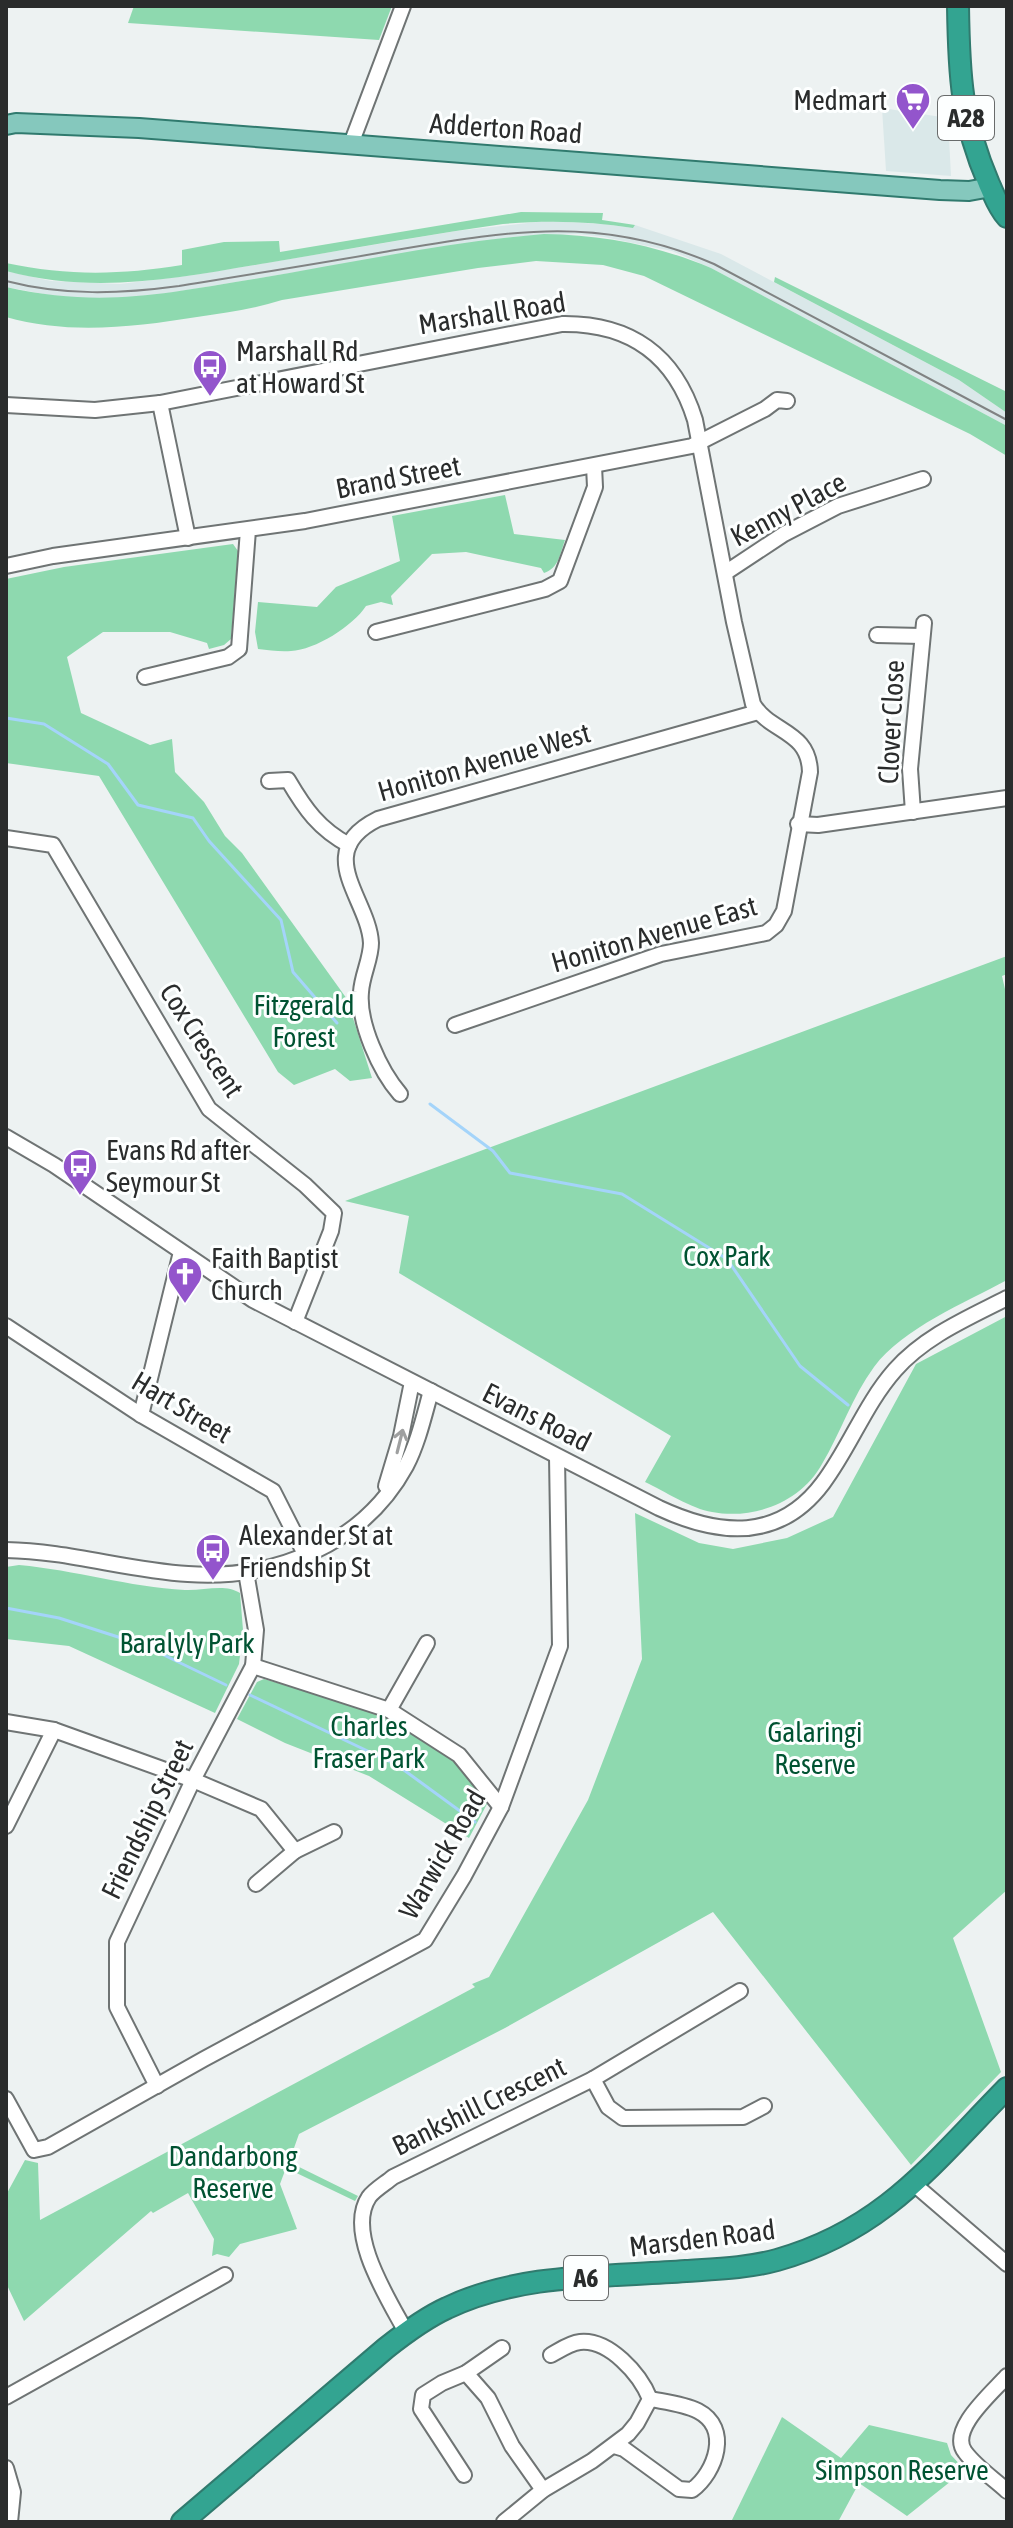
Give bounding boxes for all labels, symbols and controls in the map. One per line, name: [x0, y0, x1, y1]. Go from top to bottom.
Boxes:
supermarket icon: Medmart: [894, 81, 932, 131]
place label: Medmart: [793, 84, 887, 116]
road number: A28: [938, 96, 994, 140]
street label: Adderton Road: [429, 107, 583, 149]
street label: Marshall Road: [416, 286, 568, 340]
place label: Marshall Rd at Howard St: [236, 335, 365, 399]
bus stop icon: Marshall Rd at Howard St: [191, 348, 229, 398]
street label: Brand Street: [333, 449, 463, 505]
street label: Kenny Place: [725, 465, 851, 553]
street label: Clover Close: [872, 659, 910, 785]
street label: Honiton Avenue West: [374, 716, 594, 808]
street label: Honiton Avenue East: [548, 889, 760, 979]
street label: Cox Crescent: [154, 977, 250, 1103]
park label: Fitzgerald Forest: [253, 989, 355, 1053]
place label: Evans Rd after Seymour St: [106, 1134, 251, 1198]
bus stop icon: Evans Rd after Seymour St: [61, 1147, 99, 1197]
park label: Cox Park: [683, 1240, 771, 1272]
place label: Faith Baptist Church: [211, 1242, 339, 1306]
church icon: Faith Baptist Church: [166, 1255, 204, 1305]
street label: Hart Street: [126, 1365, 238, 1449]
street label: Evans Road: [478, 1376, 596, 1458]
one-way arrow: [393, 1429, 408, 1455]
place label: Alexander St at Friendship St: [239, 1519, 393, 1583]
bus stop icon: Alexander St at Friendship St: [194, 1532, 232, 1582]
park label: Baralyly Park: [120, 1627, 254, 1659]
park label: Charles Fraser Park: [313, 1710, 425, 1774]
park label: Galaringi Reserve: [767, 1716, 863, 1780]
street label: Friendship Street: [95, 1734, 199, 1904]
street label: Warwick Road: [392, 1784, 492, 1924]
street label: Bankshill Crescent: [387, 2050, 571, 2162]
park label: Dandarbong Reserve: [169, 2140, 297, 2204]
street label: Marsden Road: [627, 2213, 777, 2263]
road number: A6: [564, 2256, 608, 2300]
park label: Simpson Reserve: [815, 2454, 989, 2486]

